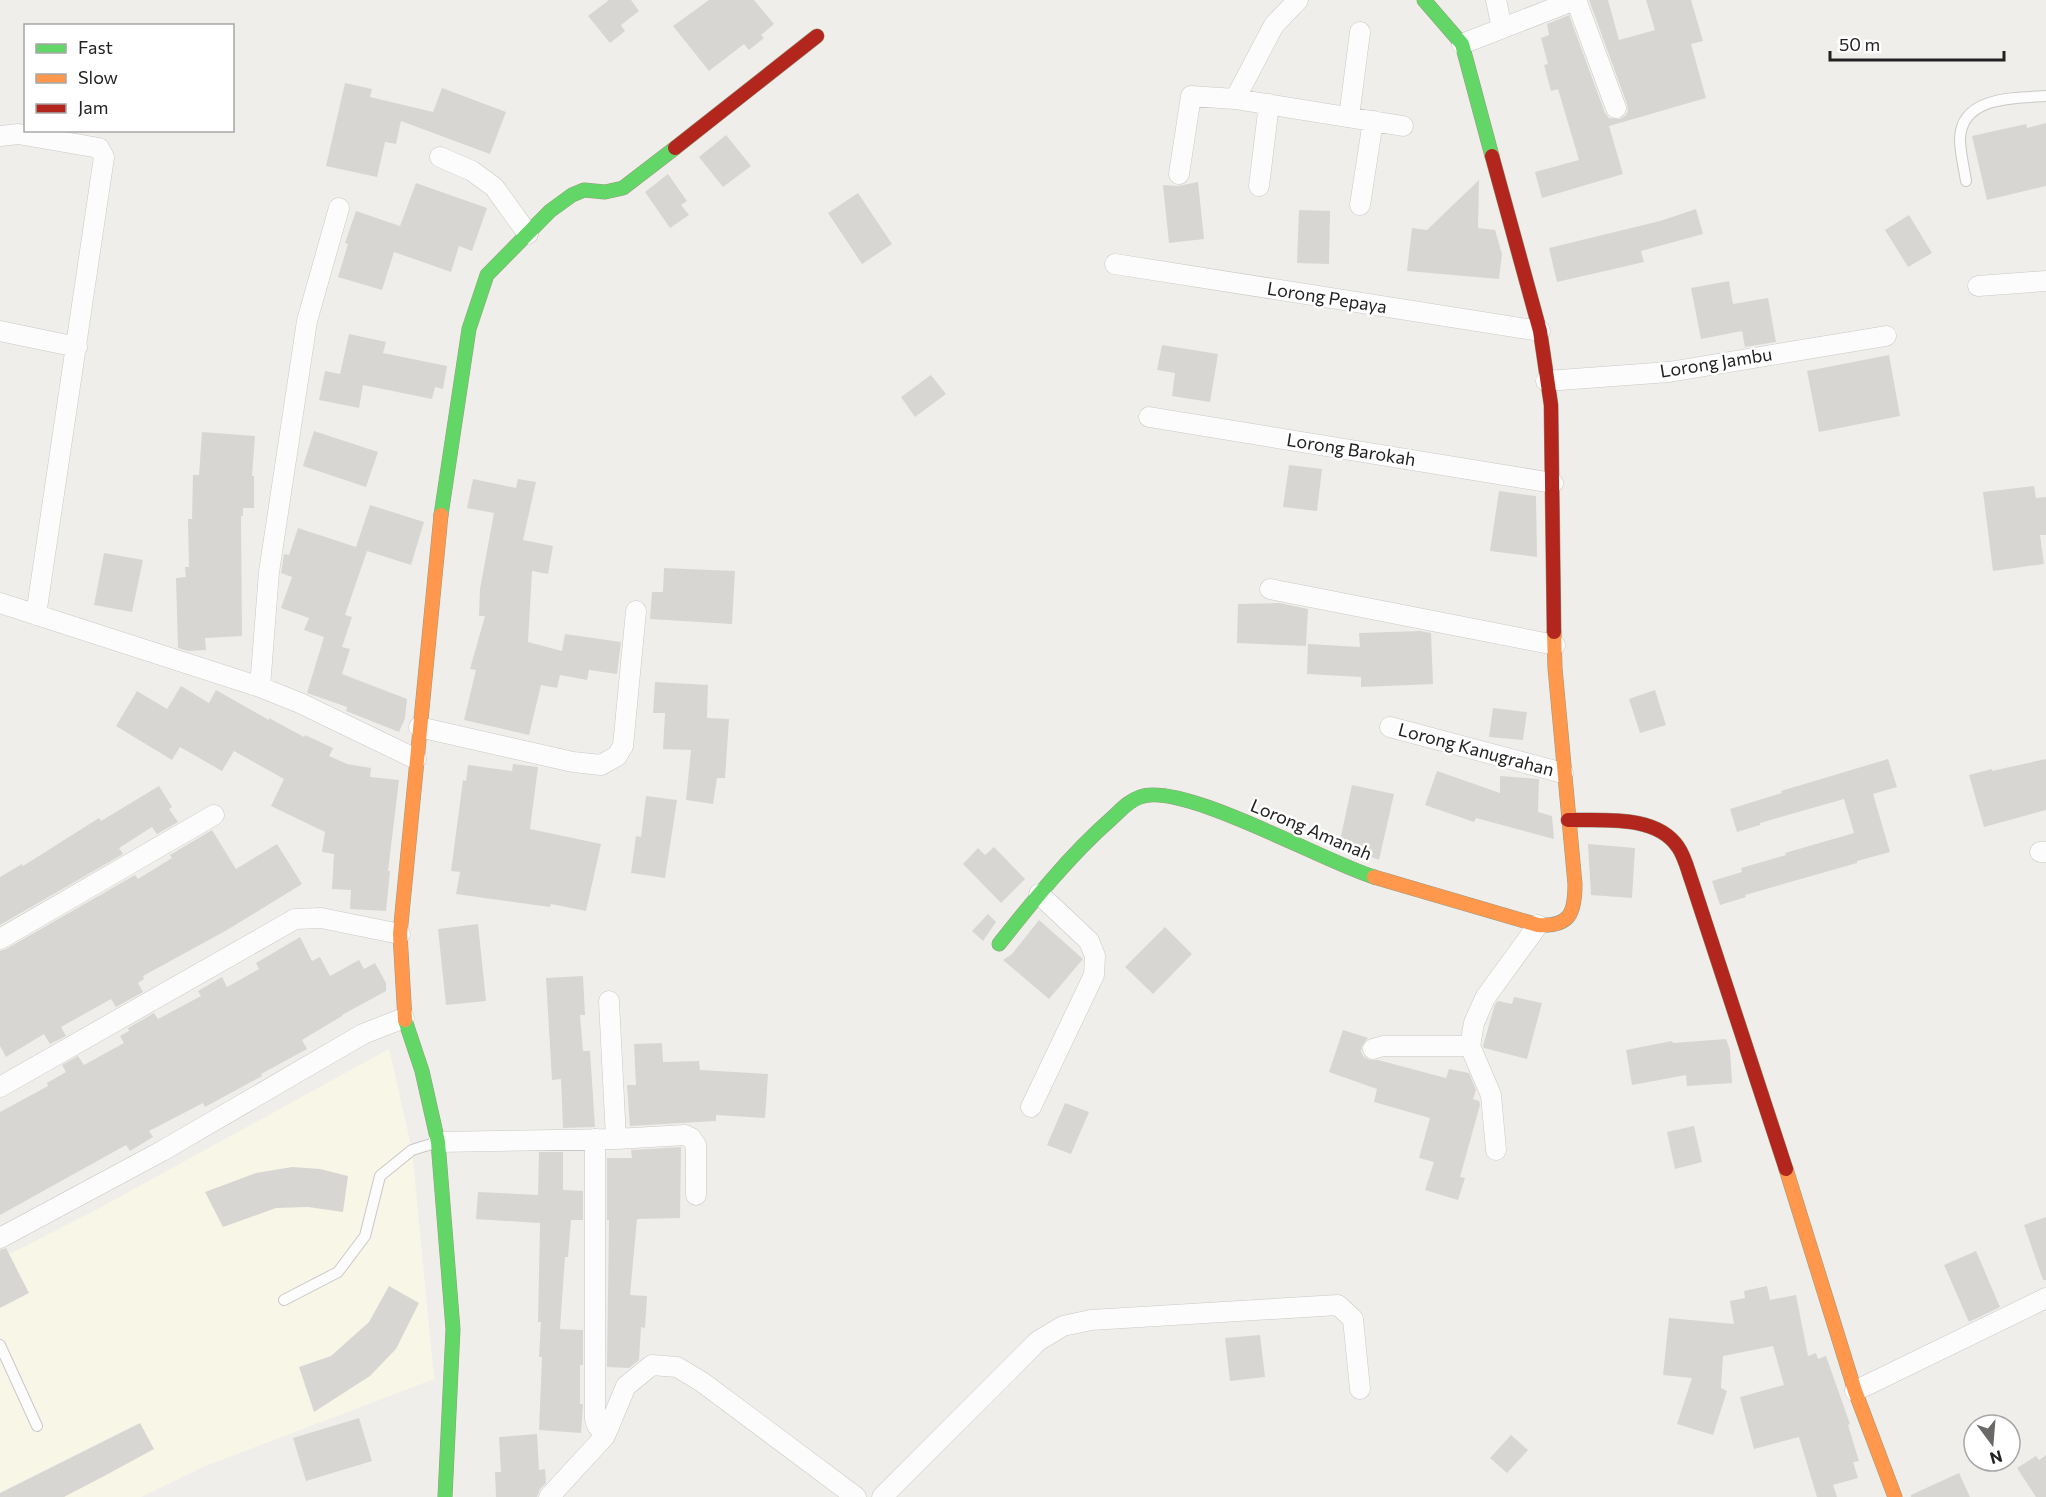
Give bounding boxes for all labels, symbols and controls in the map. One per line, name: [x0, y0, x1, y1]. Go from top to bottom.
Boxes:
legend: [24, 24, 234, 132]
scale bar: [1830, 24, 2004, 62]
text: 50 m: [1839, 33, 1880, 55]
text: Fast: [78, 36, 113, 58]
text: Slow: [78, 66, 118, 88]
text: Jam: [78, 96, 108, 118]
street label: Lorong Pepaya: [1266, 277, 1389, 317]
street label: Lorong Jambu: [1658, 342, 1774, 382]
street label: Lorong Barokah: [1285, 428, 1417, 470]
street label: Lorong Kanugrahan: [1396, 718, 1557, 780]
street label: Lorong Amanah: [1247, 794, 1375, 865]
north arrow: [1962, 1413, 2022, 1473]
text: N: [1988, 1447, 2005, 1469]

